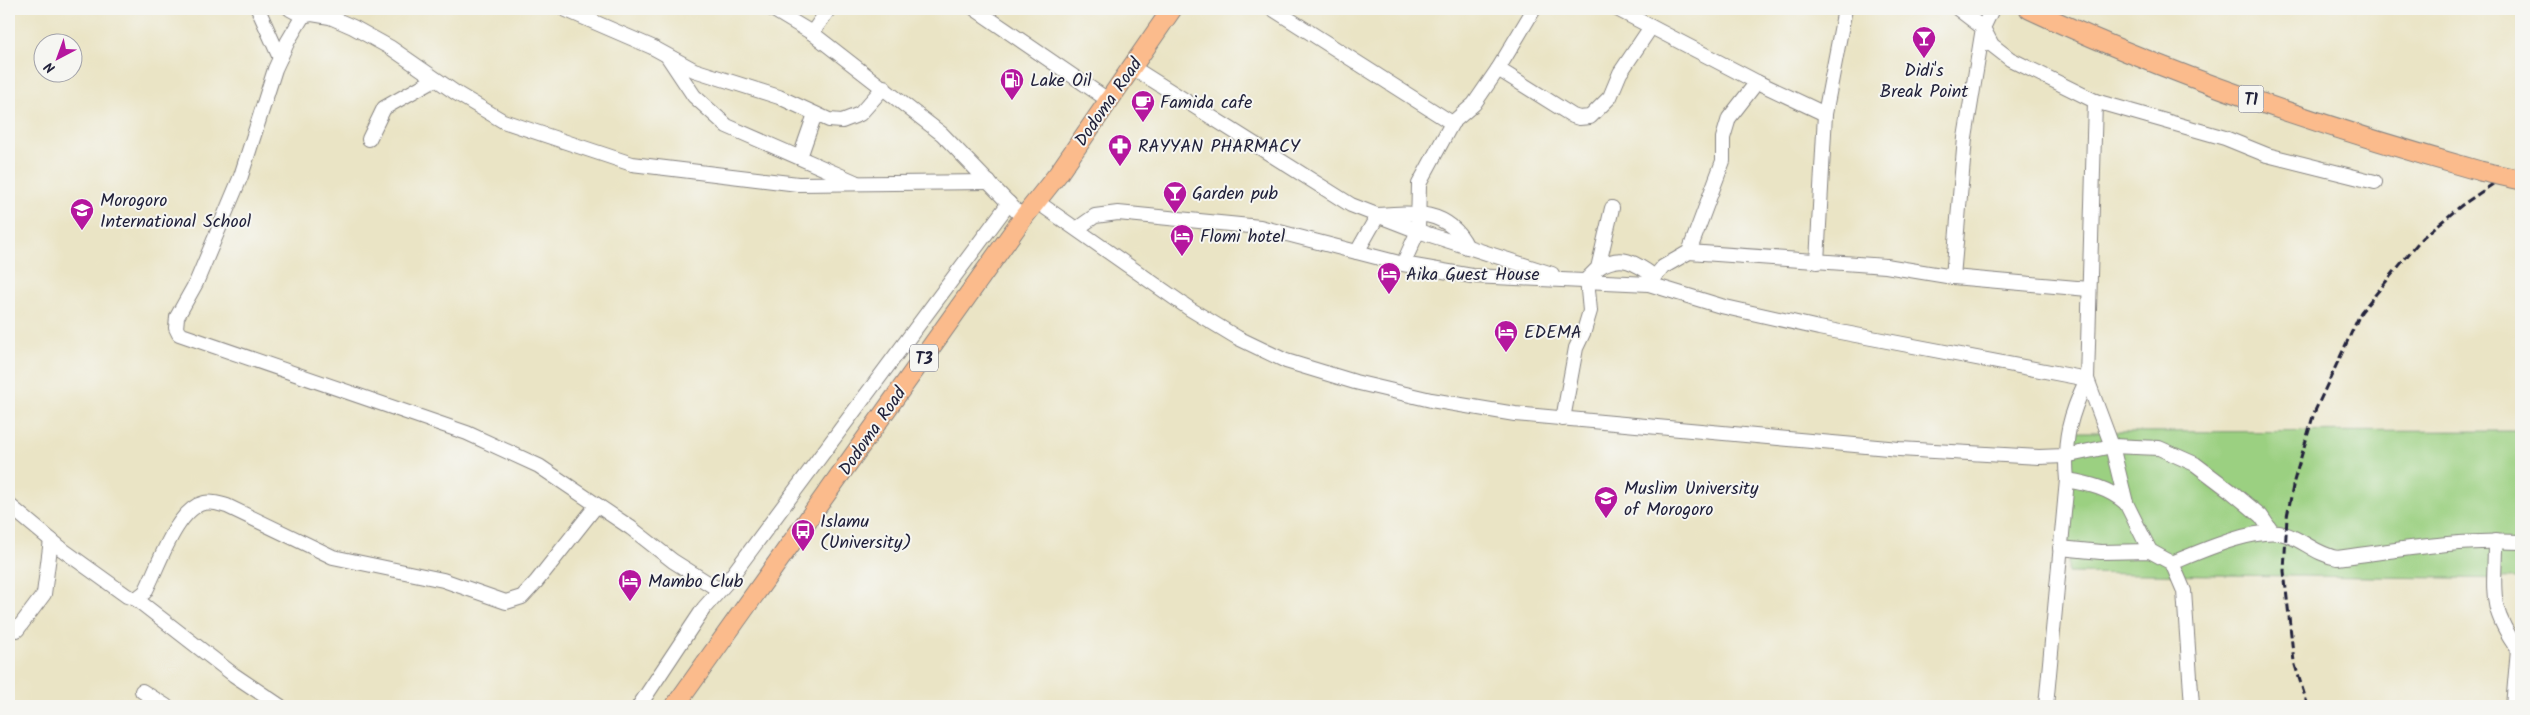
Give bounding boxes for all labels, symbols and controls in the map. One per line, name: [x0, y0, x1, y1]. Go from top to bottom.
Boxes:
bar icon: Didi's Break Point: [1911, 25, 1937, 59]
north arrow: [32, 32, 82, 82]
street label: Dodoma Road: [1068, 52, 1151, 153]
text: N: [39, 56, 61, 78]
place label: Didi's Break Point: [1880, 57, 1969, 107]
fuel station icon: Lake Oil: [999, 67, 1025, 101]
place label: Lake Oil: [1030, 67, 1092, 96]
road number: T1: [2238, 86, 2264, 112]
cafe icon: Famida cafe: [1130, 89, 1156, 123]
place label: Famida cafe: [1160, 89, 1252, 118]
pharmacy icon: RAYYAN PHARMACY: [1107, 133, 1133, 167]
place label: RAYYAN PHARMACY: [1138, 133, 1301, 162]
bar icon: Garden pub: [1162, 180, 1188, 214]
place label: Garden pub: [1192, 180, 1279, 209]
place label: Morogoro International School: [100, 187, 252, 237]
school or university icon: Morogoro International School: [69, 197, 95, 231]
hotel icon: Flomi hotel: [1169, 223, 1195, 257]
place label: Flomi hotel: [1200, 223, 1286, 252]
hotel icon: Aika Guest House: [1376, 261, 1402, 295]
place label: Aika Guest House: [1406, 261, 1540, 290]
hotel icon: EDEMA: [1493, 319, 1519, 353]
place label: EDEMA: [1524, 319, 1582, 348]
road number: T3: [910, 344, 938, 372]
street label: Dodoma Road: [832, 381, 915, 482]
place label: Muslim University of Morogoro: [1624, 475, 1759, 525]
school or university icon: Muslim University of Morogoro: [1593, 485, 1619, 519]
place label: Islamu (University): [820, 508, 911, 558]
bus stop icon: Islamu (University): [790, 518, 816, 552]
hotel icon: Mambo Club: [617, 568, 643, 602]
place label: Mambo Club: [648, 568, 744, 597]

